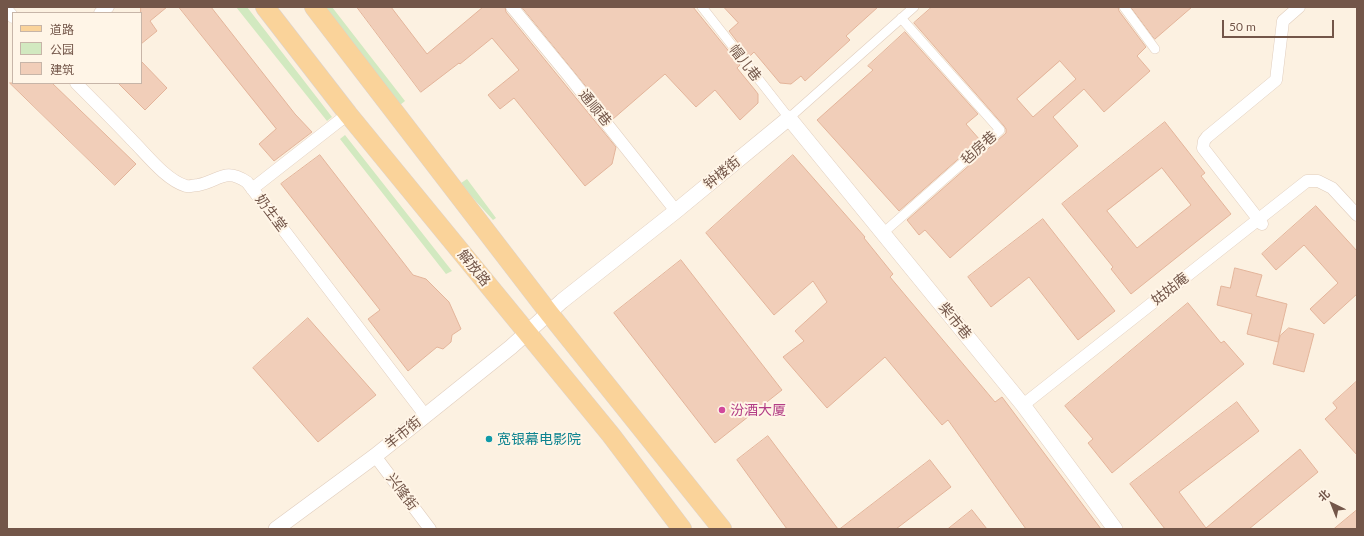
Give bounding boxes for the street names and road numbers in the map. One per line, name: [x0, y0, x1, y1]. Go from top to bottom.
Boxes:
street label: 帽儿巷: [725, 41, 765, 85]
street label: 通顺巷: [575, 86, 615, 130]
street label: 毡房巷: [958, 128, 1000, 168]
street label: 钟楼街: [700, 153, 744, 193]
street label: 奶生堂: [252, 191, 290, 235]
street label: 解放路: [454, 246, 494, 290]
street label: 姑姑庵: [1148, 269, 1192, 309]
street label: 柴市巷: [935, 299, 975, 343]
street label: 羊市街: [381, 413, 425, 453]
street label: 兴隆街: [383, 470, 421, 514]

